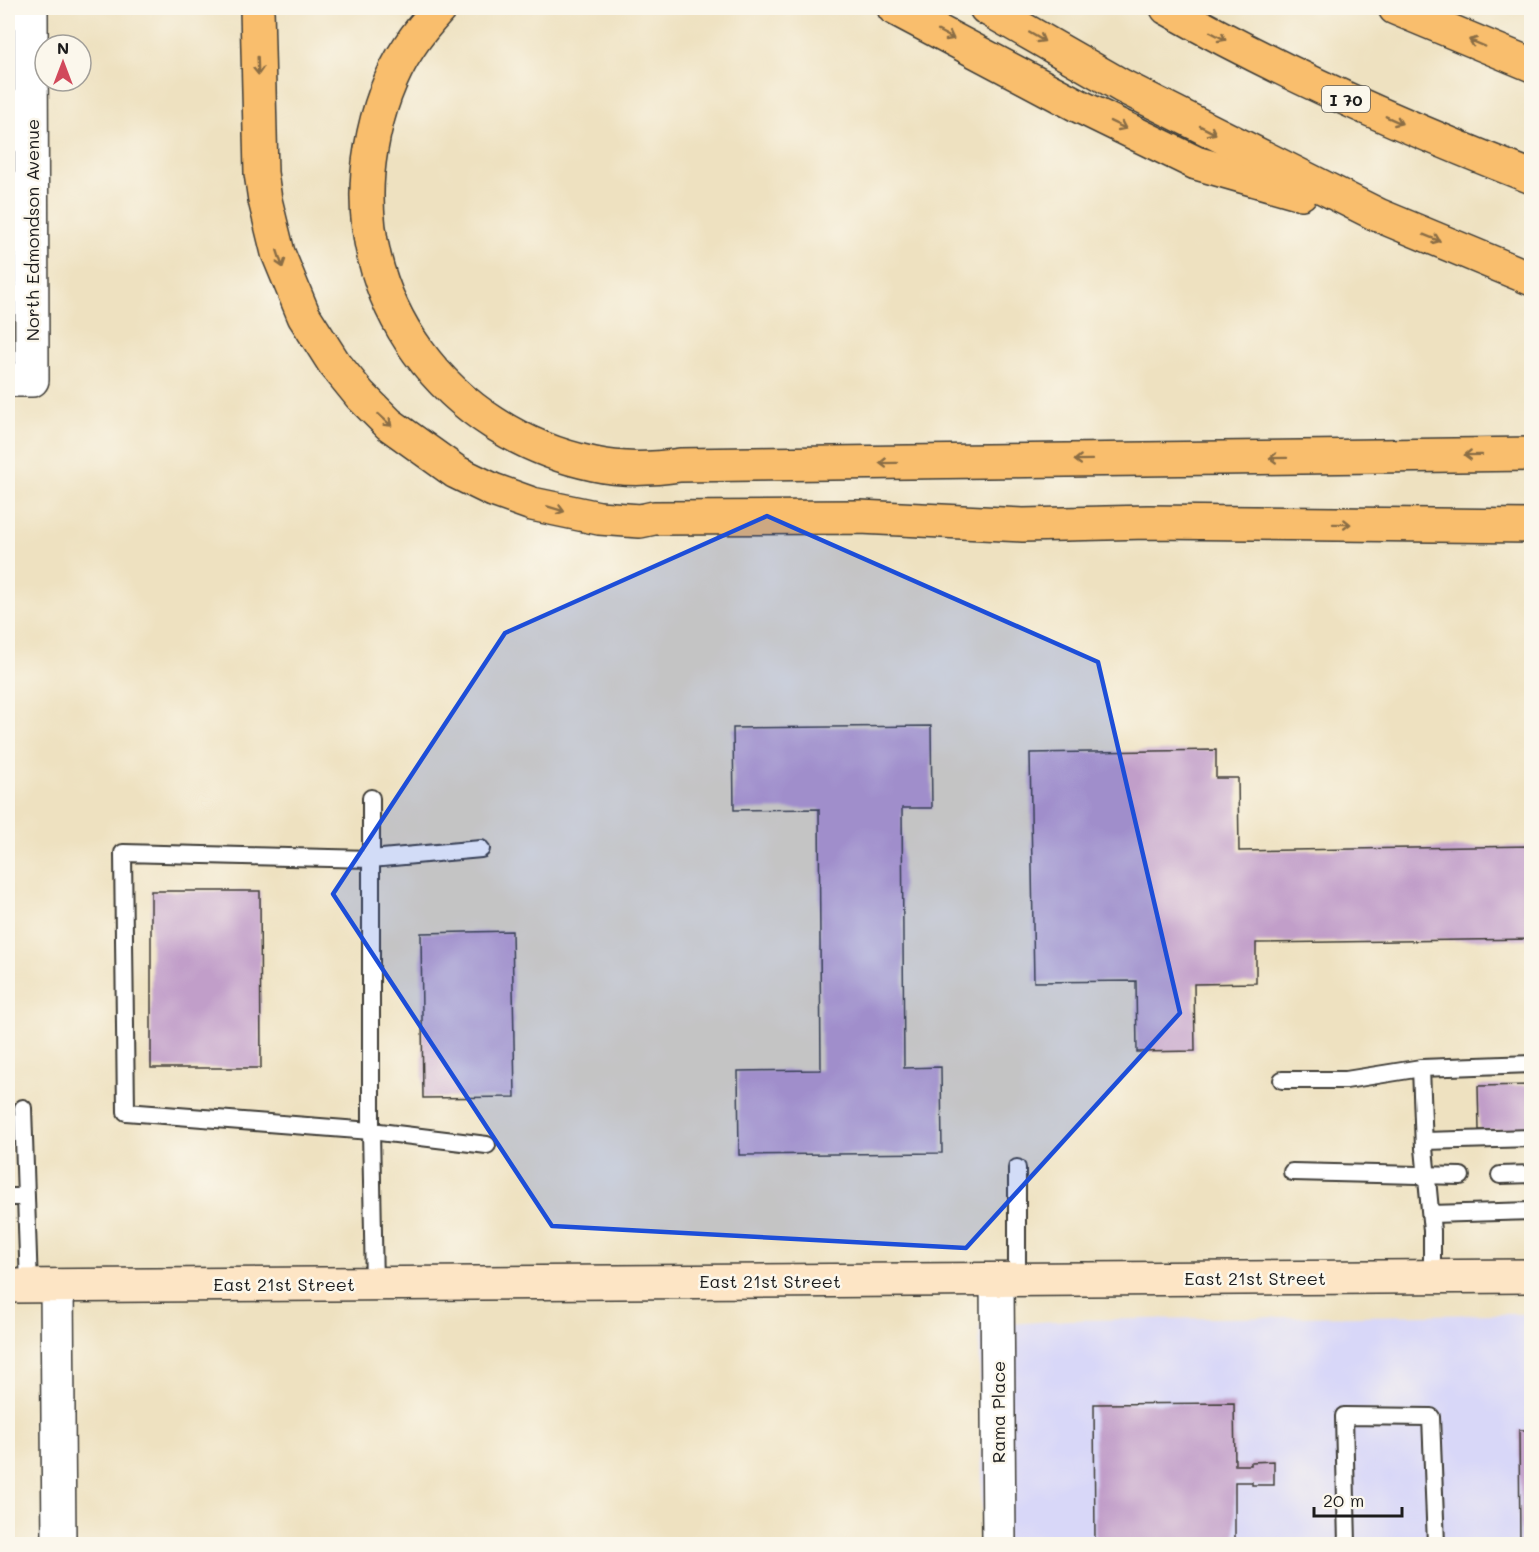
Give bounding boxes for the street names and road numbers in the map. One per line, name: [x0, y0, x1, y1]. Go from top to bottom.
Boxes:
road number: I 70: [1322, 86, 1370, 112]
street label: North Edmondson Avenue: [20, 119, 44, 341]
street label: East 21st Street: [1184, 1266, 1326, 1290]
street label: East 21st Street: [699, 1269, 841, 1293]
street label: East 21st Street: [213, 1272, 355, 1296]
street label: Rama Place: [986, 1361, 1010, 1463]

